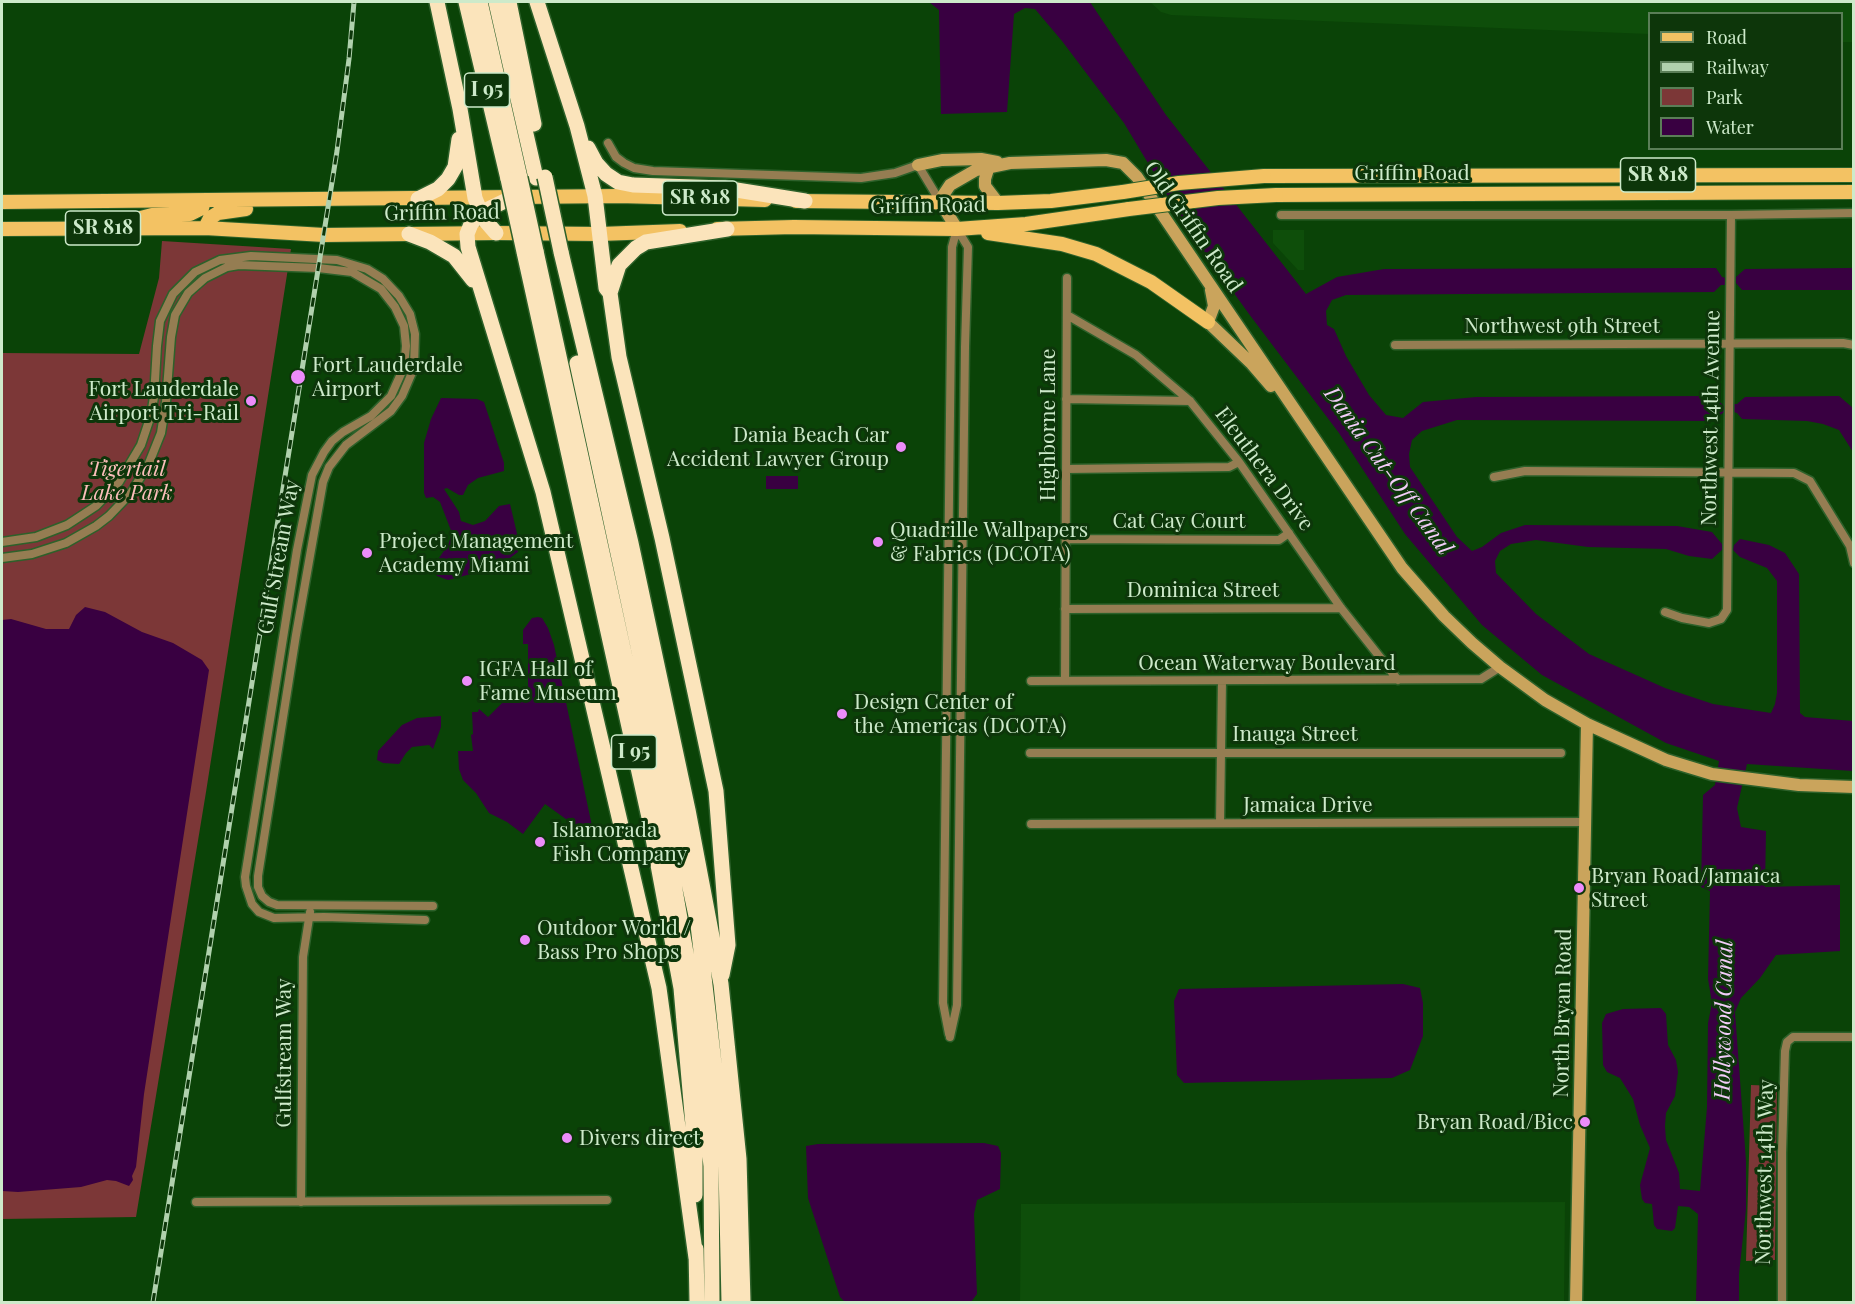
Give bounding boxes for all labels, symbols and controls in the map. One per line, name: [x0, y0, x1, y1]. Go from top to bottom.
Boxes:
legend: [1648, 12, 1843, 150]
text: Road: [1706, 25, 1747, 49]
text: Railway: [1706, 55, 1769, 79]
road number: I 95: [464, 73, 510, 107]
text: Park: [1706, 85, 1743, 109]
text: Water: [1706, 115, 1754, 139]
street label: Old Griffin Road: [1138, 157, 1248, 297]
road number: SR 818: [1620, 158, 1696, 192]
street label: Griffin Road: [1354, 160, 1470, 186]
road number: SR 818: [662, 181, 738, 215]
street label: Griffin Road: [870, 192, 986, 220]
street label: Griffin Road: [384, 199, 500, 227]
road number: SR 818: [66, 211, 140, 245]
street label: Northwest 14th Avenue: [1697, 310, 1725, 526]
street label: Northwest 9th Street: [1464, 313, 1660, 339]
street label: Highborne Lane: [1035, 349, 1061, 501]
place label: Fort Lauderdale Airport: [312, 352, 463, 402]
marker: Fort Lauderdale Airport: [289, 368, 307, 386]
place label: Fort Lauderdale Airport Tri-Rail: [88, 376, 239, 426]
water label: Dania Cut-Off Canal: [1318, 382, 1458, 560]
marker: Fort Lauderdale Airport Tri-Rail: [244, 394, 258, 408]
street label: Eleuthera Drive: [1209, 402, 1319, 536]
place label: Dania Beach Car Accident Lawyer Group: [667, 422, 889, 472]
marker: Dania Beach Car Accident Lawyer Group: [894, 440, 908, 454]
park label: Tigertail Lake Park: [81, 456, 173, 506]
street label: Gulf Stream Way: [253, 478, 305, 636]
street label: Cat Cay Court: [1112, 508, 1246, 534]
place label: Quadrille Wallpapers & Fabrics (DCOTA): [890, 517, 1088, 567]
place label: Project Management Academy Miami: [379, 528, 573, 578]
marker: Quadrille Wallpapers & Fabrics (DCOTA): [871, 535, 885, 549]
marker: Project Management Academy Miami: [360, 546, 374, 560]
street label: Dominica Street: [1127, 577, 1279, 603]
street label: Ocean Waterway Boulevard: [1138, 650, 1396, 676]
place label: IGFA Hall of Fame Museum: [479, 656, 617, 706]
marker: IGFA Hall of Fame Museum: [460, 674, 474, 688]
place label: Design Center of the Americas (DCOTA): [854, 689, 1066, 739]
marker: Design Center of the Americas (DCOTA): [835, 707, 849, 721]
street label: Inauga Street: [1232, 721, 1358, 747]
road number: I 95: [612, 735, 656, 769]
street label: Jamaica Drive: [1243, 792, 1373, 818]
place label: Islamorada Fish Company: [552, 817, 687, 867]
marker: Islamorada Fish Company: [533, 835, 547, 849]
place label: Bryan Road/Jamaica Street: [1591, 863, 1780, 913]
marker: Bryan Road/Jamaica Street: [1572, 881, 1586, 895]
place label: Outdoor World / Bass Pro Shops: [537, 915, 691, 965]
street label: North Bryan Road: [1549, 928, 1577, 1098]
marker: Outdoor World / Bass Pro Shops: [518, 933, 532, 947]
water label: Hollywood Canal: [1709, 940, 1739, 1100]
street label: Gulfstream Way: [271, 978, 297, 1128]
street label: Northwest 14th Way: [1751, 1079, 1779, 1265]
place label: Bryan Road/Bicc: [1417, 1109, 1573, 1135]
marker: Bryan Road/Bicc: [1578, 1115, 1592, 1129]
place label: Divers direct: [579, 1125, 701, 1151]
marker: Divers direct: [560, 1131, 574, 1145]

